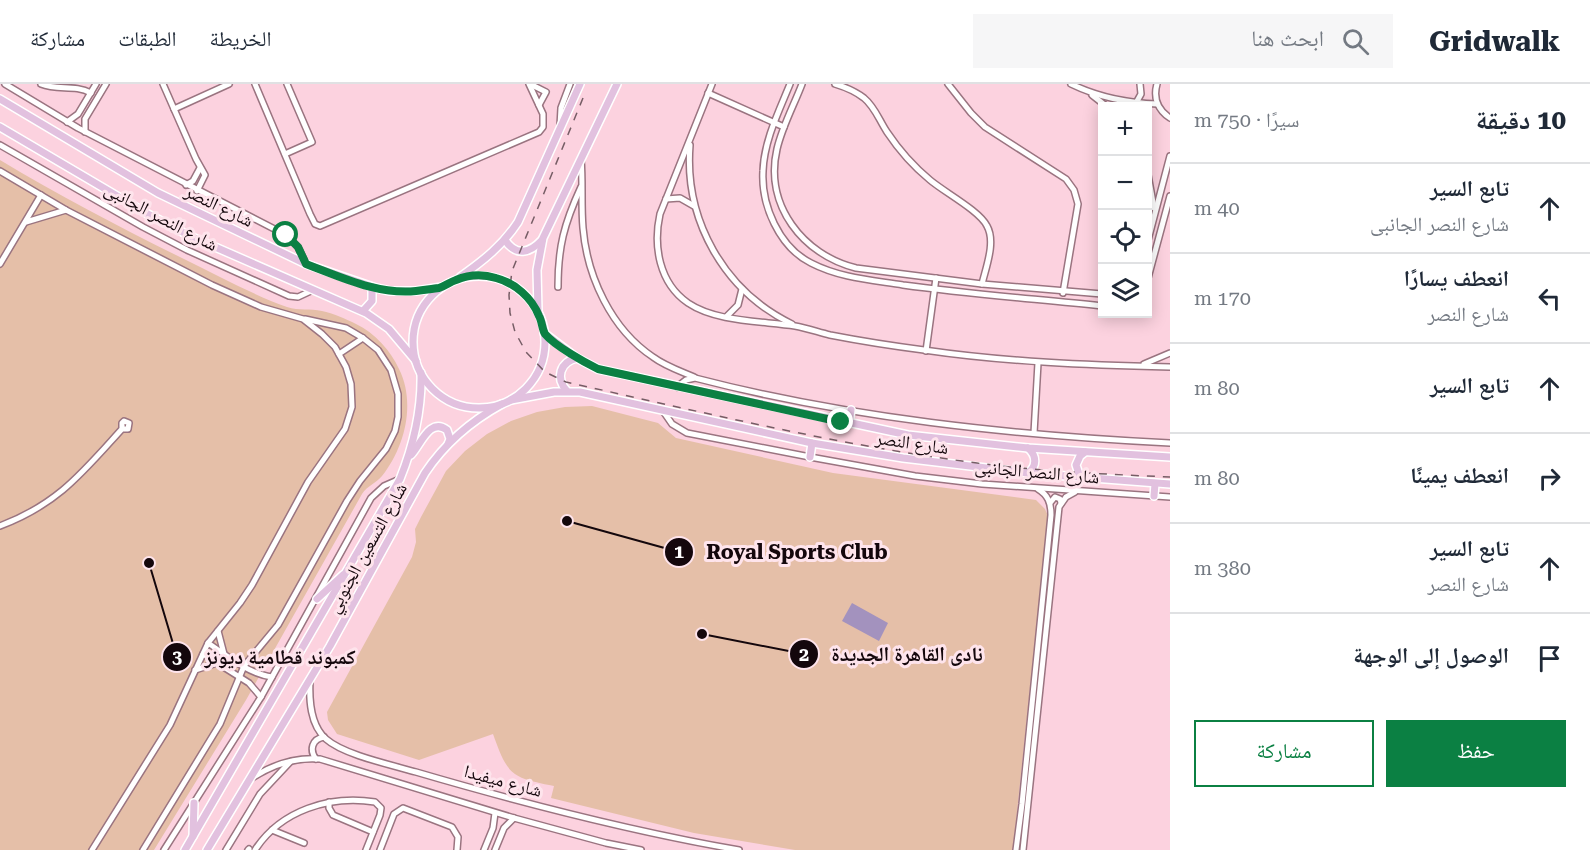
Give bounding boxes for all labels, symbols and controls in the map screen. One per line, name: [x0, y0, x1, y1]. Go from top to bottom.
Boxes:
search box: [973, 14, 1393, 68]
icon: search: [1339, 25, 1372, 58]
text: Gridwalk: [1429, 25, 1560, 58]
text: ابحث هنا: [1251, 26, 1324, 51]
text: مشاركة: [30, 27, 85, 51]
text: الطبقات: [118, 27, 177, 51]
text: الخريطة: [210, 27, 271, 51]
map controls: [1098, 102, 1152, 318]
button: +: [1098, 102, 1152, 156]
text: 10 دقيقة: [1476, 105, 1566, 135]
text: سيرًا · 750 m: [1194, 108, 1299, 132]
button: −: [1098, 156, 1152, 210]
text: تابع السير: [1430, 176, 1509, 201]
street label: شارع النصر الجانبى: [101, 178, 221, 256]
street label: شارع النصر: [180, 180, 257, 232]
icon: ahead: [1533, 192, 1566, 225]
text: 40 m: [1194, 196, 1240, 220]
button: locate: [1098, 210, 1152, 264]
text: شارع النصر الجانبى: [1370, 212, 1509, 236]
route start: [272, 221, 298, 247]
button: layers: [1098, 264, 1152, 318]
text: انعطف يسارًا: [1404, 266, 1509, 291]
icon: left: [1533, 282, 1566, 315]
text: 170 m: [1194, 286, 1251, 310]
text: شارع النصر: [1427, 302, 1509, 326]
icon: ahead: [1533, 372, 1566, 405]
text: تابع السير: [1430, 373, 1509, 398]
text: 80 m: [1194, 376, 1240, 400]
route end: [827, 408, 853, 434]
street label: شارع النصر: [873, 427, 950, 459]
street label: شارع النصر الجانبى: [974, 456, 1100, 488]
icon: right: [1533, 462, 1566, 495]
text: انعطف يمينًا: [1410, 463, 1509, 488]
text: 80 m: [1194, 466, 1240, 490]
street label: شارع التسعين الجنوبي: [322, 479, 415, 619]
callout: Royal Sports Club: [664, 533, 899, 571]
text: تابع السير: [1430, 536, 1509, 561]
text: Royal Sports Club: [706, 540, 888, 564]
text: 1: [674, 541, 684, 562]
icon: ahead: [1533, 552, 1566, 585]
text: 380 m: [1194, 556, 1251, 580]
text: شارع النصر: [1427, 572, 1509, 596]
callout: نادى القاهرة الجديدة: [789, 635, 995, 673]
callout: كمبوند قطامية ديونز: [162, 638, 368, 676]
text: نادى القاهرة الجديدة: [831, 642, 983, 666]
icon: arrive: [1533, 642, 1566, 675]
text: الوصول إلى الوجهة: [1353, 643, 1509, 668]
text: 2: [799, 644, 809, 665]
text: كمبوند قطامية ديونز: [203, 645, 356, 669]
text: 3: [172, 646, 182, 667]
button: مشاركة: [1194, 720, 1374, 787]
button: حفظ: [1386, 720, 1566, 787]
street label: شارع ميفيدا: [462, 760, 544, 802]

